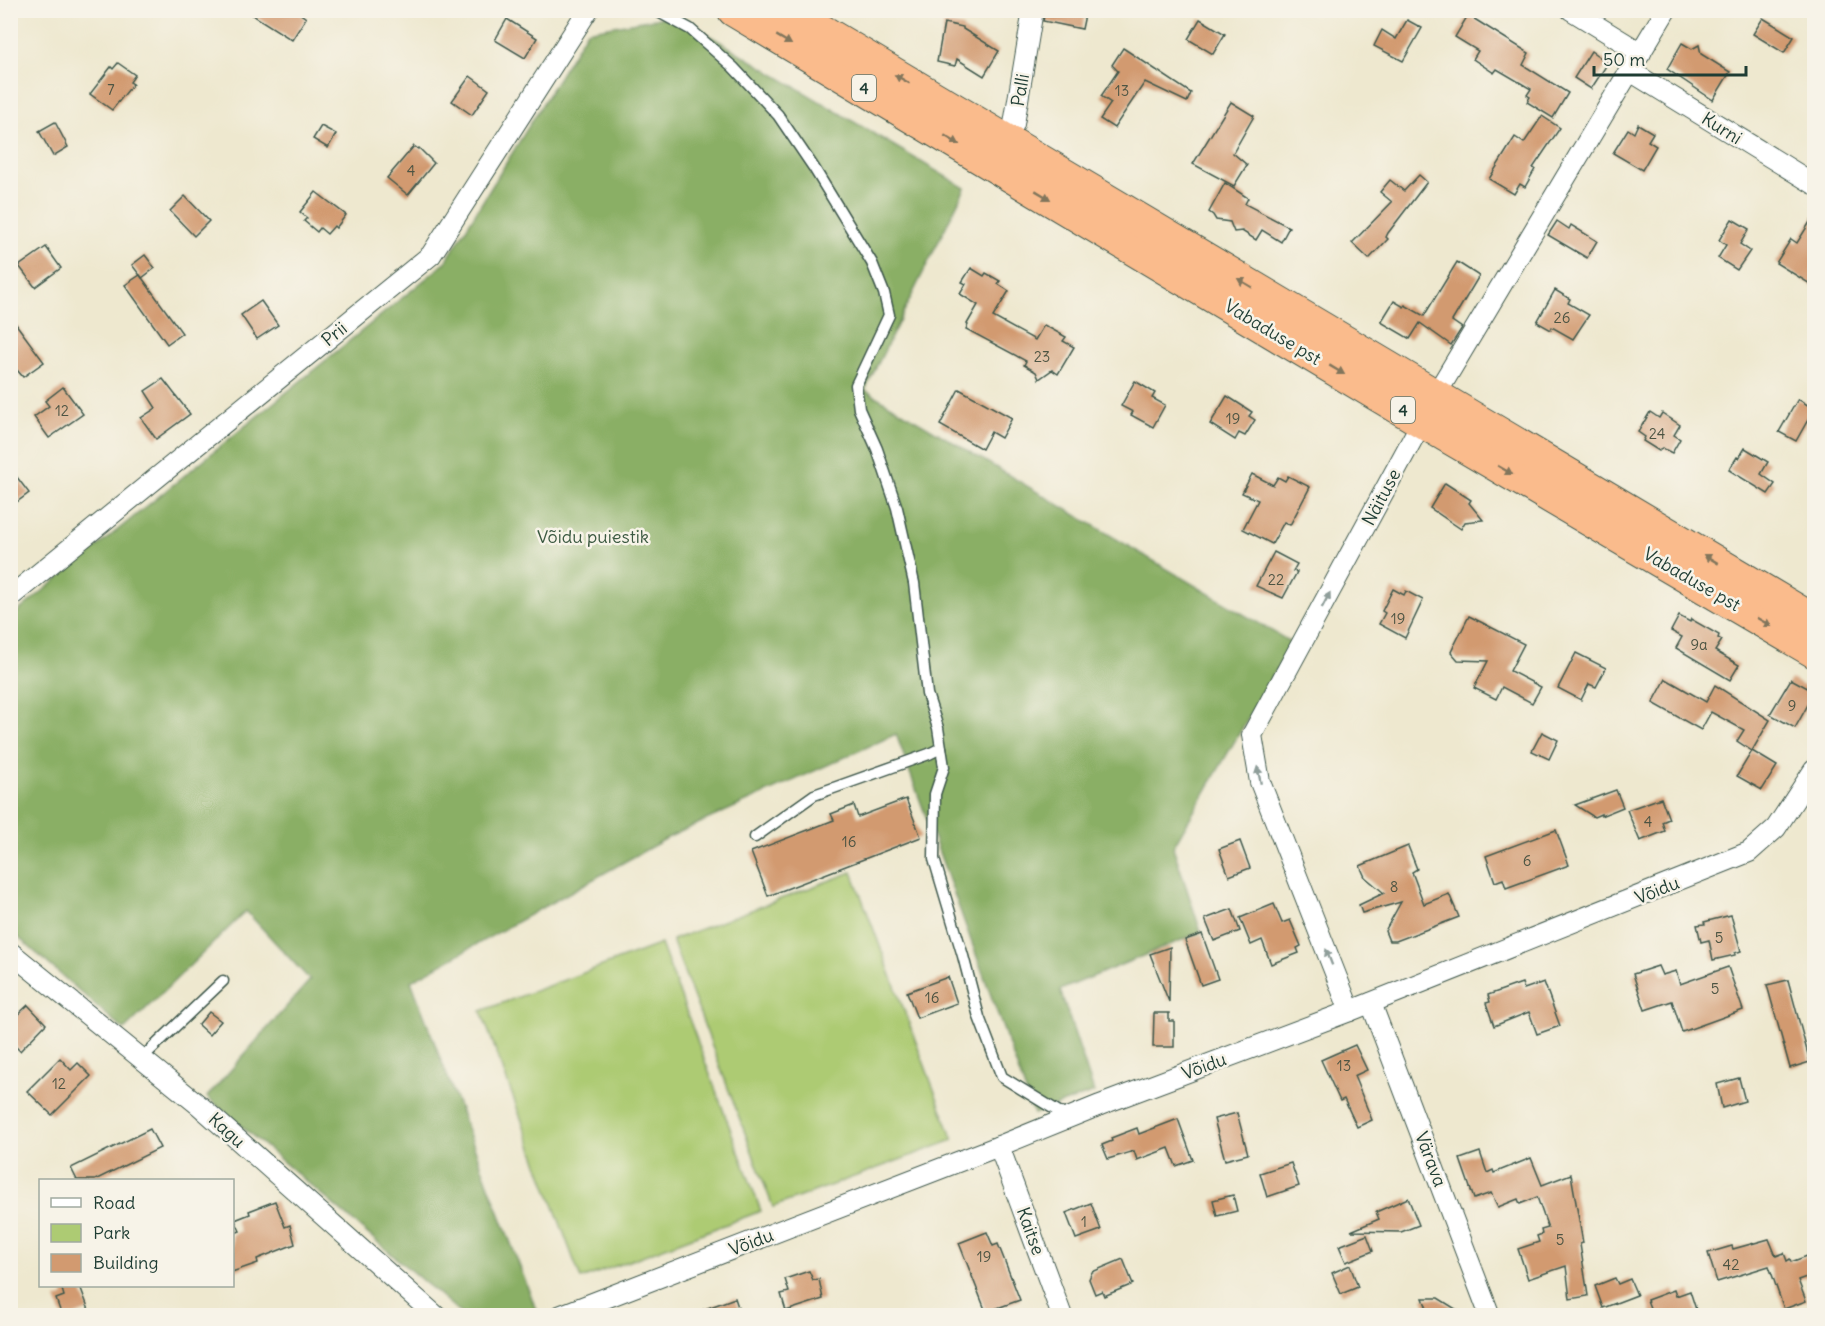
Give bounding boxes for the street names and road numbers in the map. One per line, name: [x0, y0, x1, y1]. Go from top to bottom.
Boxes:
street label: Palli: [1006, 72, 1034, 108]
road number: 4: [852, 75, 876, 101]
street label: Kurni: [1698, 107, 1746, 149]
street label: Vabaduse pst: [1220, 294, 1326, 370]
street label: Prii: [317, 317, 351, 351]
road number: 4: [1391, 397, 1415, 423]
street label: Näituse: [1357, 465, 1405, 529]
street label: Vabaduse pst: [1639, 542, 1745, 616]
street label: Võidu: [1631, 871, 1683, 909]
street label: Võidu: [1179, 1047, 1229, 1085]
street label: Kagu: [204, 1107, 250, 1153]
street label: Värava: [1410, 1128, 1452, 1190]
street label: Kaitse: [1012, 1204, 1050, 1258]
street label: Võidu: [726, 1223, 776, 1261]

